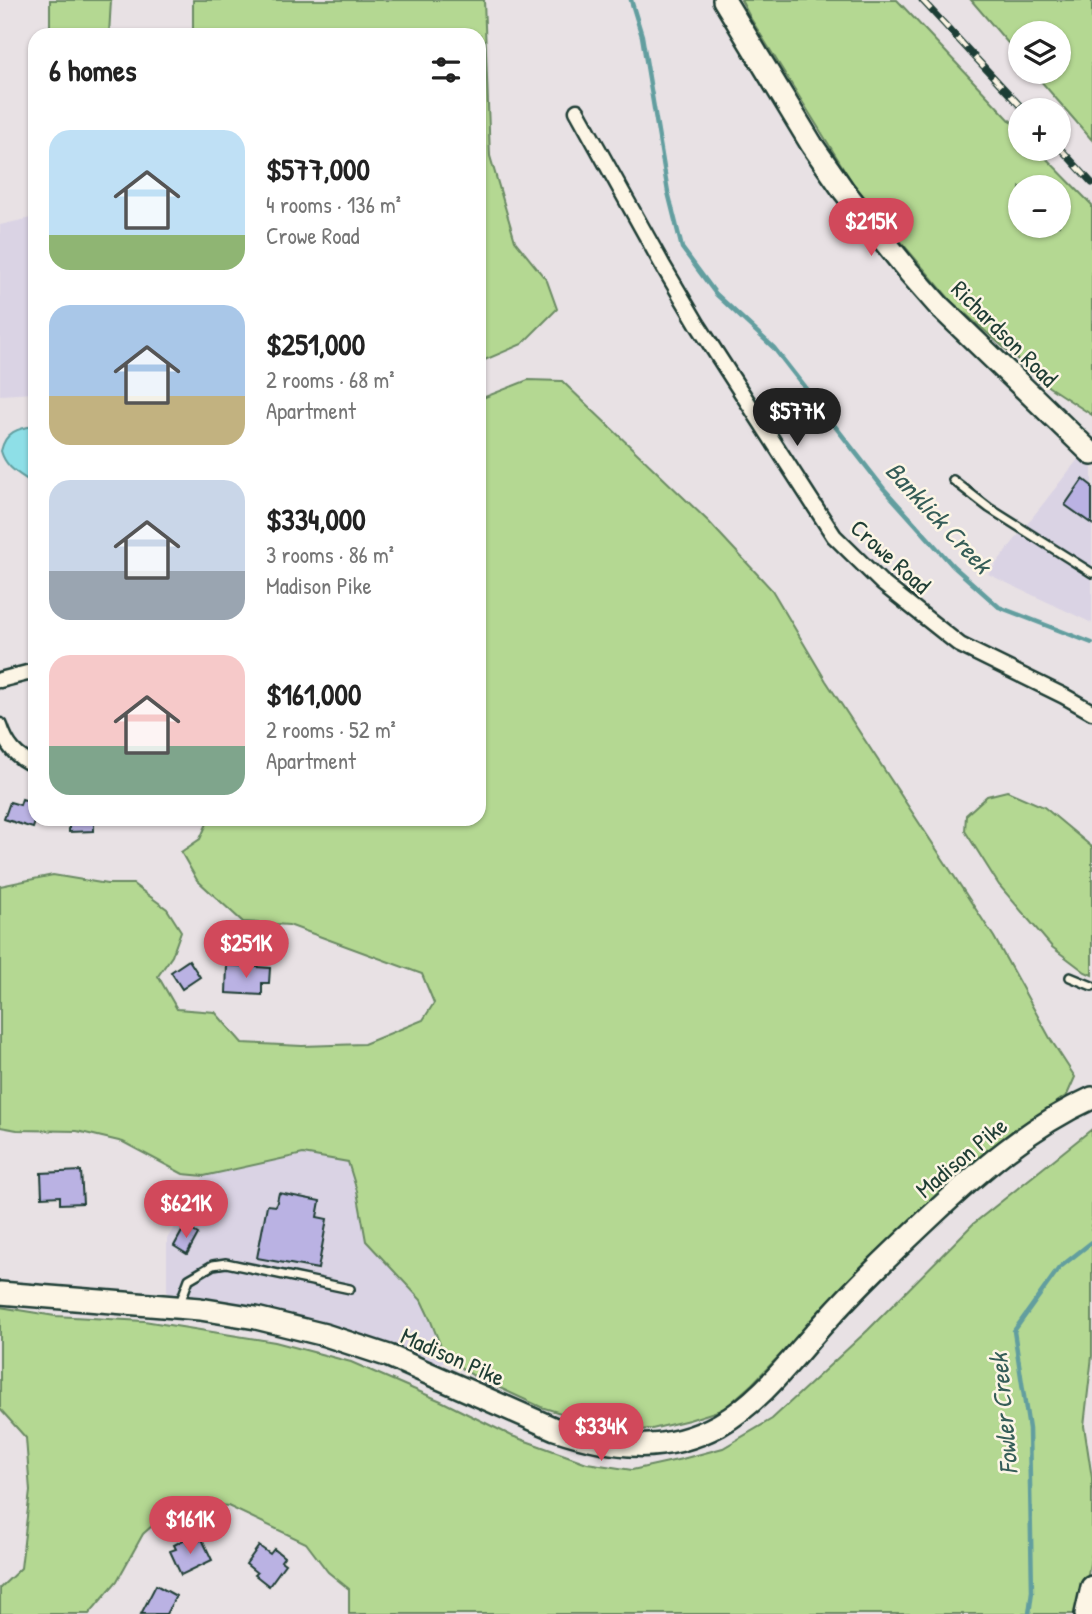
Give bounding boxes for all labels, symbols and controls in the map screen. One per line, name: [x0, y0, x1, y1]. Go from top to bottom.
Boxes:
map controls: [1008, 21, 1071, 238]
button: layers: [1008, 21, 1071, 84]
text: 6 homes: [49, 50, 136, 90]
icon: filters: [427, 51, 465, 89]
button: +: [1008, 98, 1071, 161]
text: $577,000: [266, 149, 370, 189]
icon: home: [105, 158, 189, 242]
button: −: [1008, 175, 1071, 238]
text: 4 rooms · 136 m²: [266, 189, 401, 220]
pin: $215K: [822, 198, 920, 258]
text: $215K: [845, 205, 897, 236]
text: Crowe Road: [266, 220, 360, 251]
street label: Richardson Road: [945, 273, 1065, 393]
text: $251,000: [266, 324, 365, 364]
icon: home: [105, 333, 189, 417]
text: 2 rooms · 68 m²: [266, 364, 394, 395]
pin: $577K: [748, 388, 846, 448]
text: Apartment: [266, 395, 356, 426]
text: $577K: [769, 395, 825, 426]
water label: Banklick Creek: [878, 453, 1001, 582]
text: $334,000: [266, 499, 366, 539]
icon: home: [105, 508, 189, 592]
street label: Crowe Road: [844, 511, 938, 601]
text: 3 rooms · 86 m²: [266, 539, 394, 570]
text: Madison Pike: [266, 570, 372, 601]
text: $161,000: [266, 674, 361, 714]
icon: home: [105, 683, 189, 767]
text: 2 rooms · 52 m²: [266, 714, 396, 745]
text: Apartment: [266, 745, 356, 776]
pin: $251K: [197, 920, 295, 980]
text: $251K: [220, 927, 272, 958]
street label: Madison Pike: [909, 1109, 1014, 1205]
pin: $621K: [137, 1180, 235, 1240]
text: $621K: [160, 1187, 212, 1218]
street label: Madison Pike: [396, 1319, 510, 1393]
water label: Fowler Creek: [980, 1350, 1026, 1476]
pin: $334K: [552, 1404, 650, 1463]
text: $334K: [575, 1410, 627, 1441]
pin: $161K: [141, 1496, 239, 1556]
text: $161K: [165, 1503, 215, 1534]

